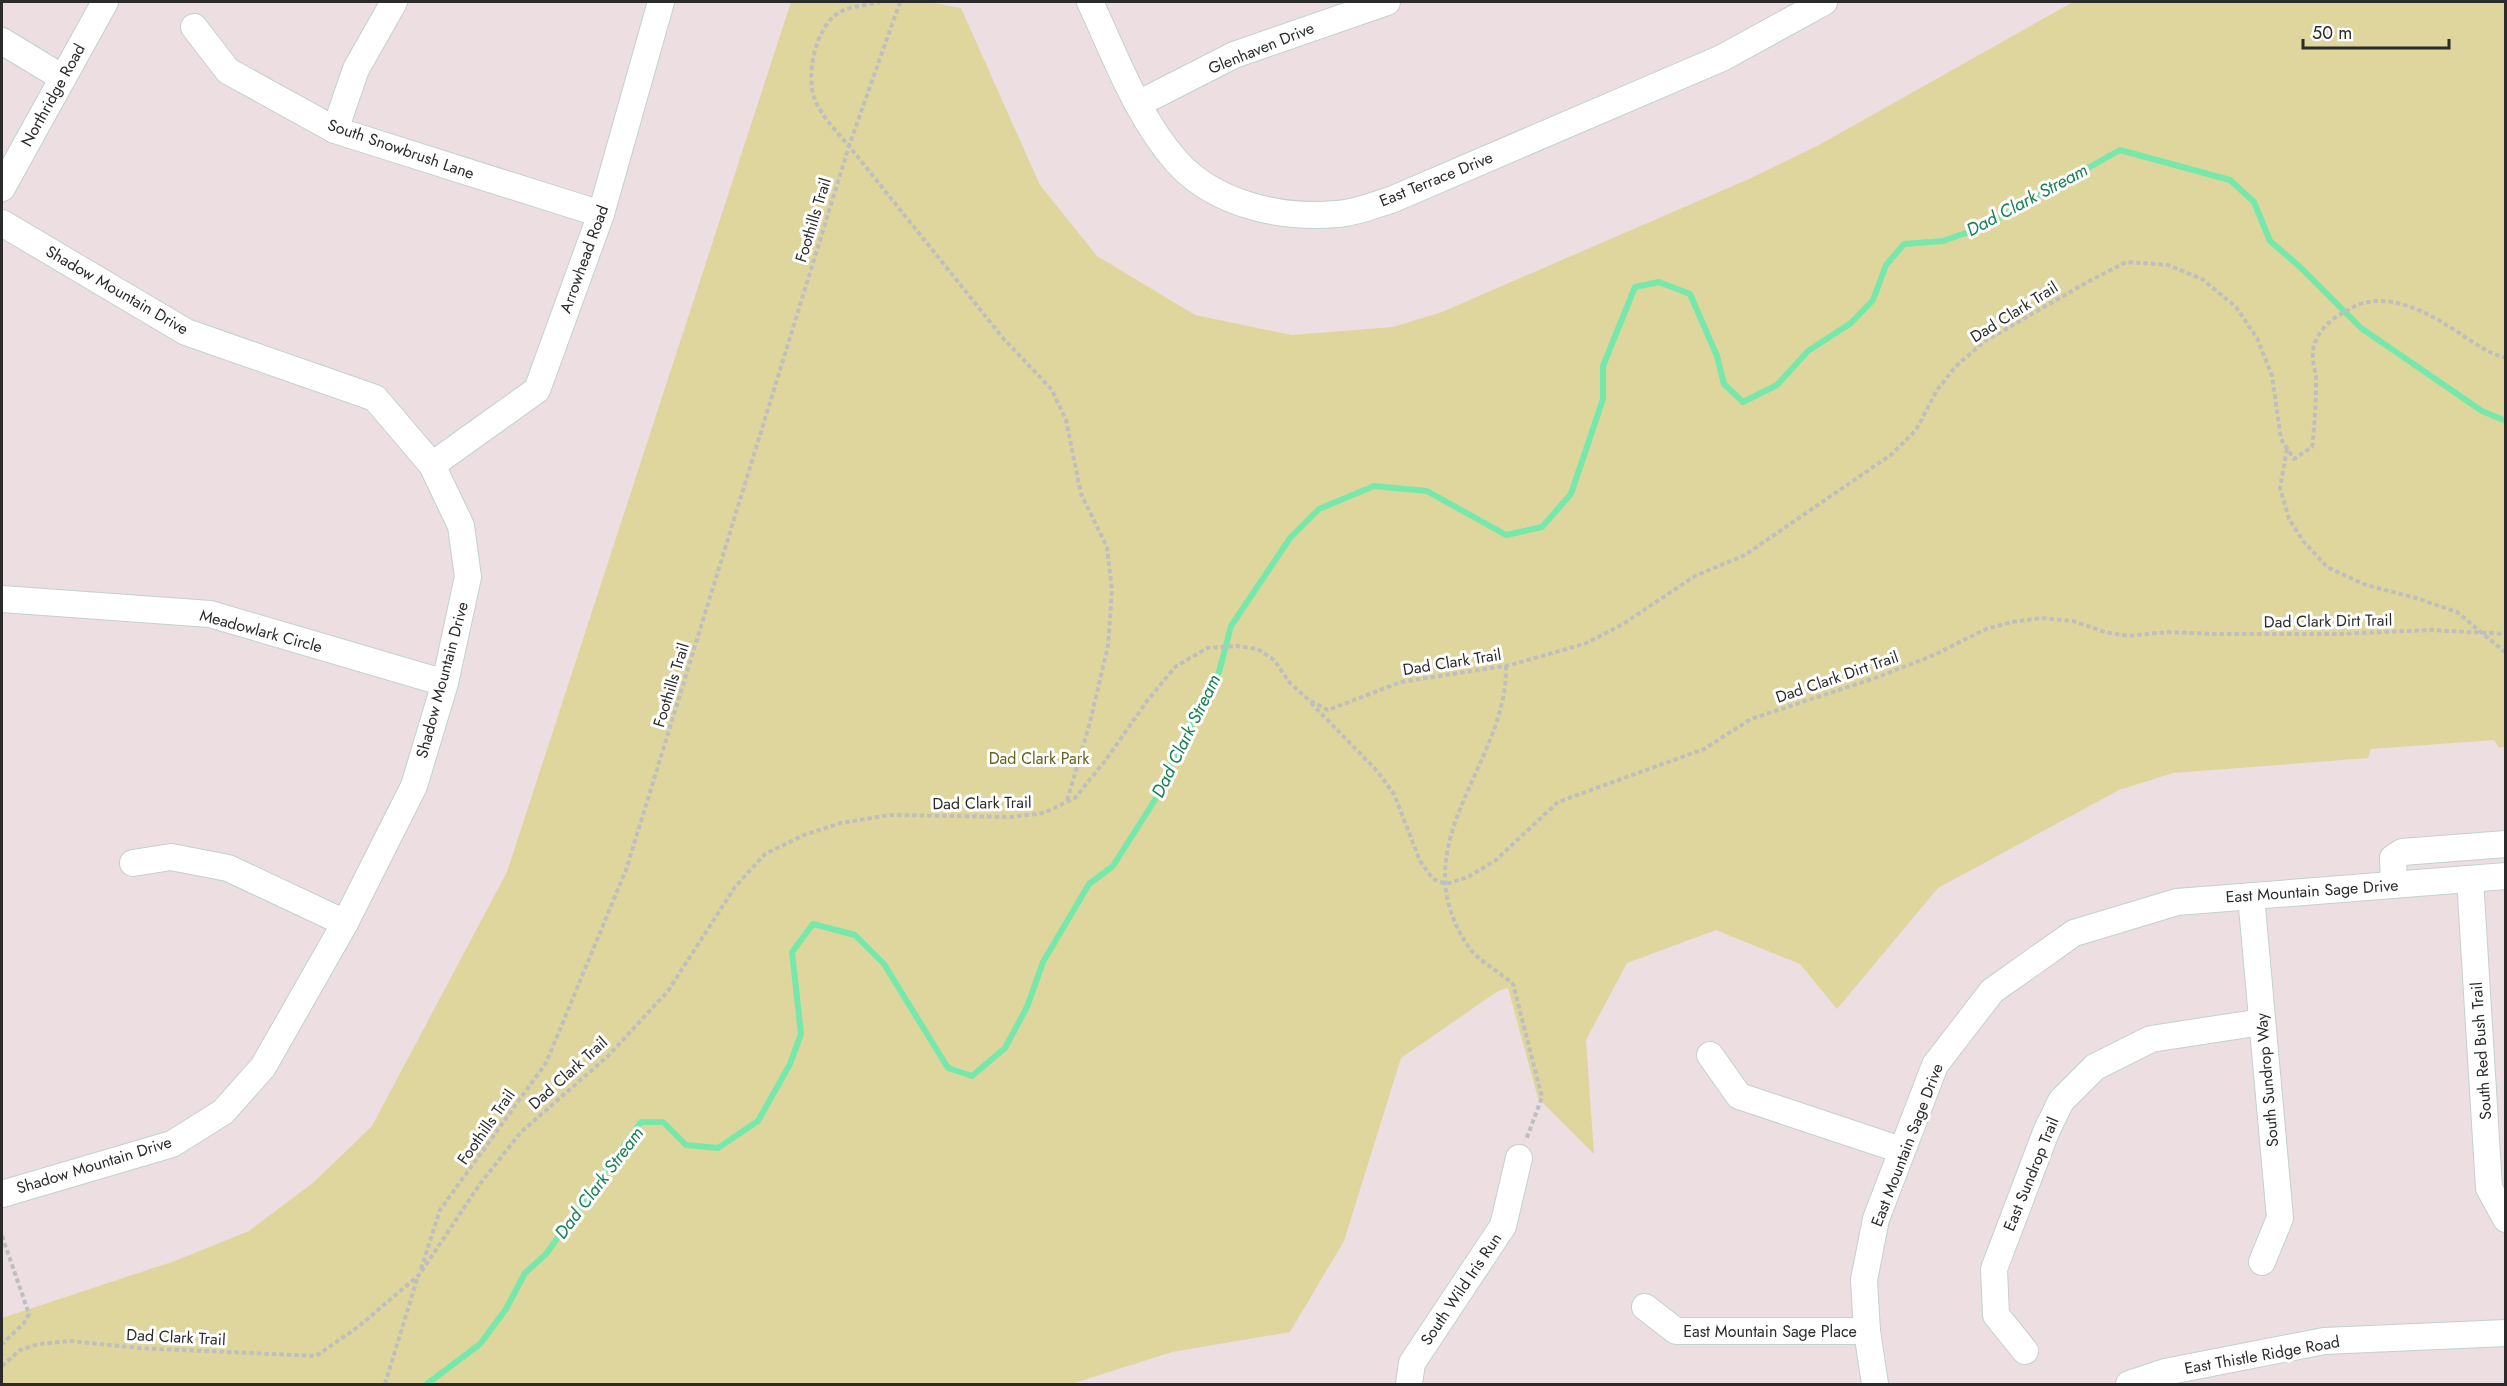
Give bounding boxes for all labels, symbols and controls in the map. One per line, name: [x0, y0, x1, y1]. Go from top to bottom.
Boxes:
scale bar: [2303, 12, 2448, 50]
street label: Glenhaven Drive: [1205, 16, 1317, 80]
text: 50 m: [2312, 20, 2352, 46]
street label: Northridge Road: [15, 39, 91, 151]
street label: South Snowbrush Lane: [325, 113, 477, 185]
street label: East Terrace Drive: [1376, 146, 1496, 212]
water label: Dad Clark Stream: [1962, 157, 2092, 243]
street label: Foothills Trail: [789, 175, 837, 265]
street label: Arrowhead Road: [554, 202, 614, 316]
street label: Shadow Mountain Drive: [41, 240, 193, 340]
street label: Dad Clark Trail: [1966, 276, 2062, 348]
street label: Shadow Mountain Drive: [410, 599, 474, 761]
street label: Meadowlark Circle: [197, 604, 325, 658]
street label: Dad Clark Dirt Trail: [2264, 608, 2392, 634]
street label: Foothills Trail: [647, 640, 695, 730]
street label: Dad Clark Trail: [1401, 643, 1503, 681]
street label: Dad Clark Dirt Trail: [1772, 645, 1902, 709]
water label: Dad Clark Stream: [1145, 670, 1227, 802]
park label: Dad Clark Park: [989, 747, 1090, 770]
street label: Dad Clark Trail: [932, 791, 1032, 815]
street label: East Mountain Sage Drive: [2225, 873, 2399, 909]
street label: South Red Bush Trail: [2465, 981, 2497, 1121]
street label: South Sundrop Way: [2250, 1011, 2284, 1148]
street label: Dad Clark Trail: [523, 1031, 613, 1115]
street label: East Mountain Sage Drive: [1865, 1060, 1949, 1230]
street label: Foothills Trail: [452, 1085, 520, 1169]
street label: East Sundrop Trail: [1998, 1113, 2064, 1235]
water label: Dad Clark Stream: [548, 1122, 650, 1244]
street label: Shadow Mountain Drive: [14, 1130, 174, 1200]
street label: South Wild Iris Run: [1415, 1228, 1507, 1350]
street label: East Mountain Sage Place: [1683, 1320, 1857, 1343]
street label: Dad Clark Trail: [126, 1323, 226, 1351]
street label: East Thistle Ridge Road: [2182, 1330, 2342, 1380]

